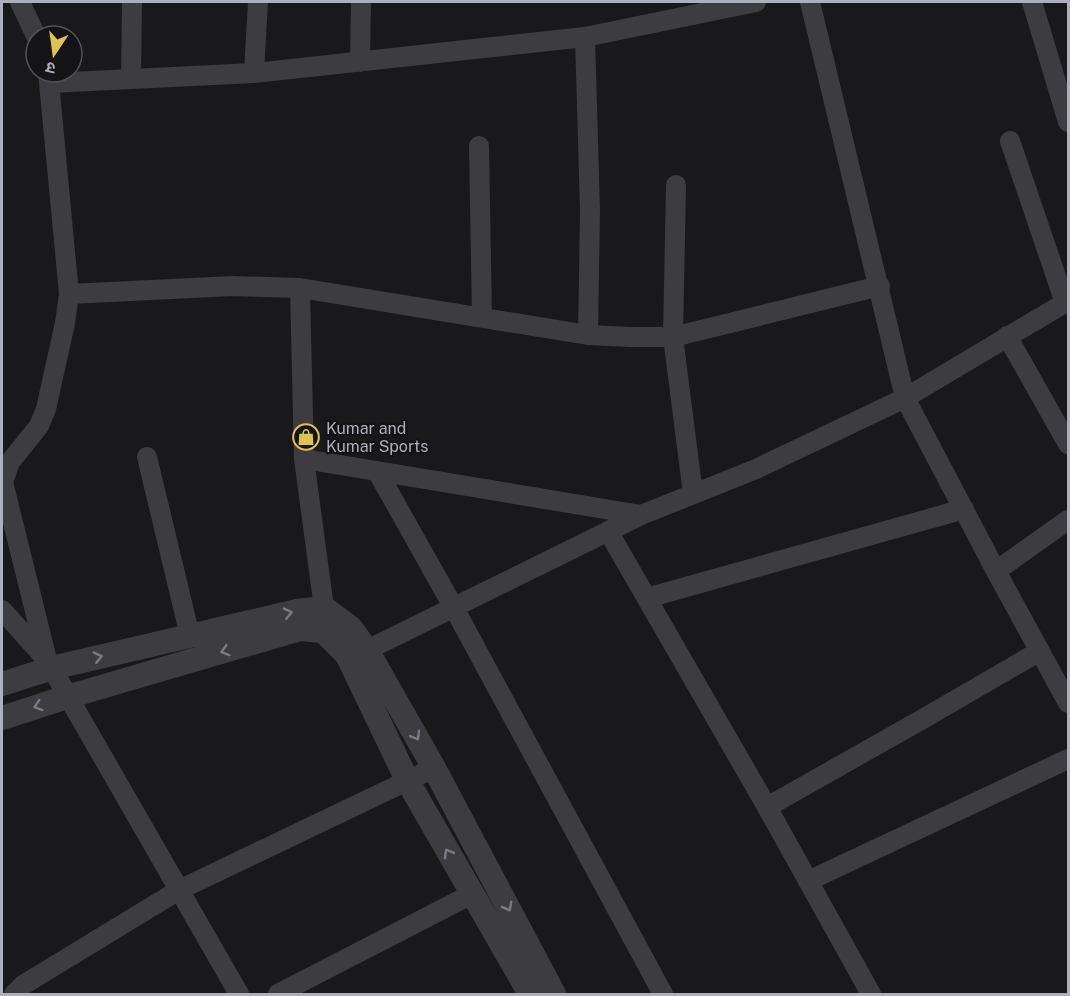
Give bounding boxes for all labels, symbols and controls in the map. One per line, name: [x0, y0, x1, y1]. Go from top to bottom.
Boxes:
north arrow: [24, 24, 84, 84]
text: उ: [43, 58, 57, 78]
place label: Kumar and Kumar Sports: [326, 419, 428, 456]
shop icon: Kumar and Kumar Sports: [291, 422, 321, 452]
one-way arrow: [283, 608, 293, 621]
one-way arrow: [220, 644, 231, 656]
one-way arrow: [93, 652, 103, 665]
one-way arrow: [33, 699, 44, 711]
one-way arrow: [408, 729, 420, 740]
one-way arrow: [444, 849, 456, 859]
one-way arrow: [501, 901, 512, 911]

